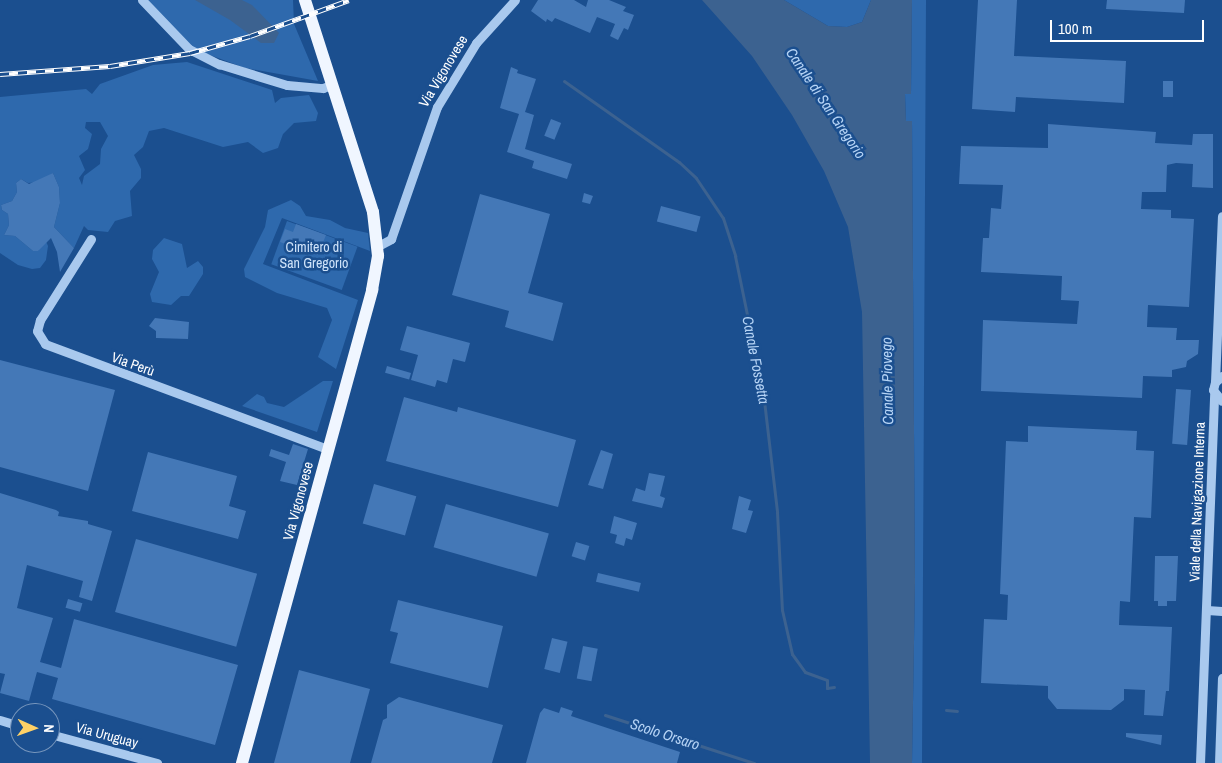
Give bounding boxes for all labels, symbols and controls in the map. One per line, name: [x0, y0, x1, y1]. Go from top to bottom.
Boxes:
scale bar: [1052, 10, 1206, 42]
text: 100 m: [1058, 18, 1092, 39]
street label: Via Vigonovese: [415, 32, 471, 110]
water label: Canale di San Gregorio: [782, 44, 870, 162]
park label: Cimitero di San Gregorio: [280, 239, 348, 272]
water label: Canale Fossetta: [739, 315, 773, 405]
water label: Canale Piovego: [877, 337, 897, 425]
street label: Via Perù: [109, 349, 157, 379]
street label: Viale della Navigazione Interna: [1186, 422, 1208, 582]
street label: Via Vigonovese: [279, 460, 317, 542]
north arrow: [10, 703, 60, 753]
water label: Scolo Orsaro: [628, 714, 702, 754]
street label: Via Uruguay: [74, 719, 140, 751]
text: N: [40, 724, 58, 733]

